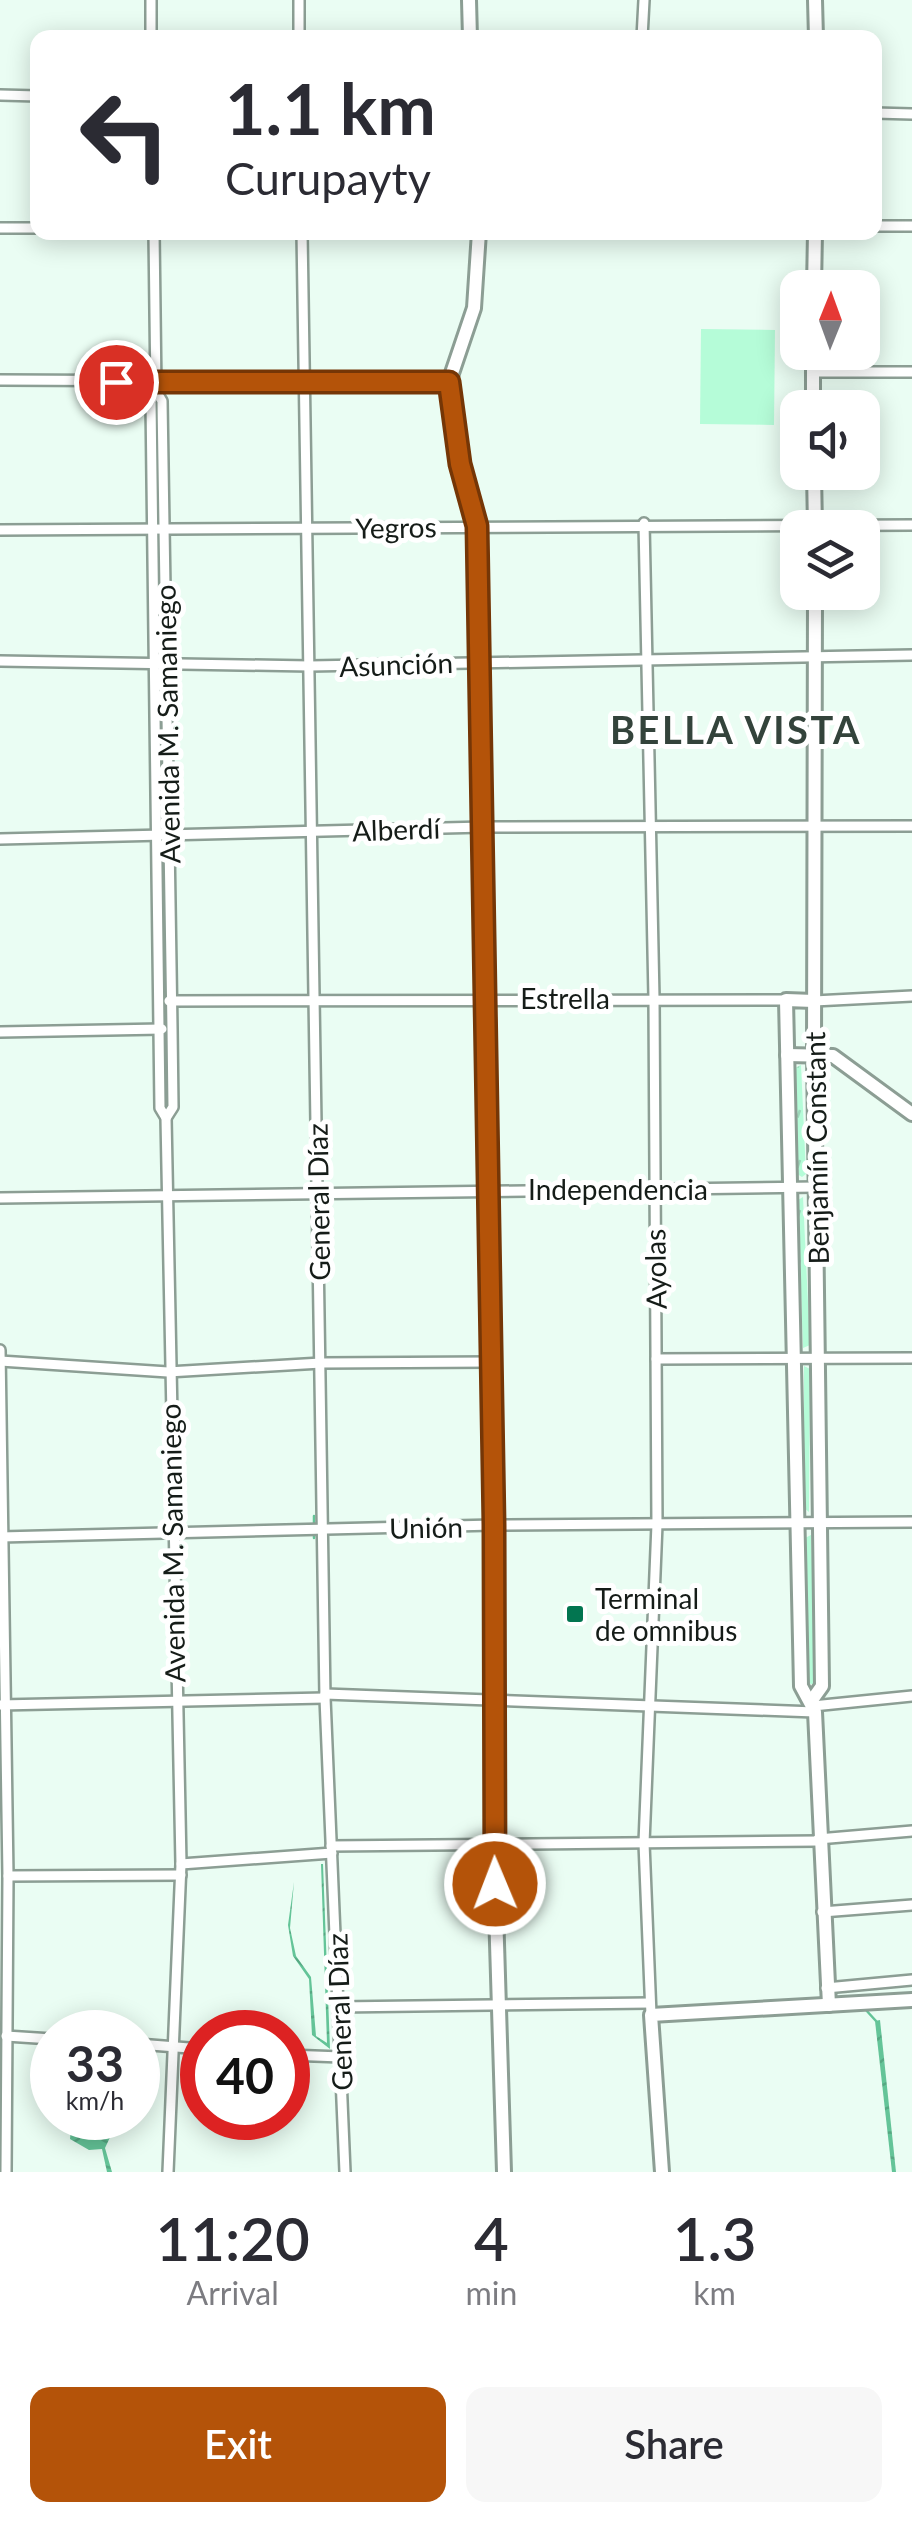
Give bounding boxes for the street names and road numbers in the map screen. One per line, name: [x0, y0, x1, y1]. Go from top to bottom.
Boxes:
street label: Yegros: [355, 509, 437, 545]
street label: Avenida M. Samaniego: [148, 584, 186, 864]
street label: Asunción: [338, 645, 454, 683]
street label: Alberdí: [351, 810, 442, 848]
street label: Estrella: [520, 981, 610, 1015]
street label: Benjamín Constant: [797, 1031, 835, 1265]
street label: General Díaz: [300, 1123, 336, 1281]
street label: Independencia: [528, 1172, 708, 1206]
street label: Ayolas: [637, 1229, 673, 1309]
street label: Avenida M. Samaniego: [153, 1403, 191, 1683]
street label: Unión: [389, 1509, 463, 1545]
street label: General Díaz: [319, 1933, 359, 2091]

